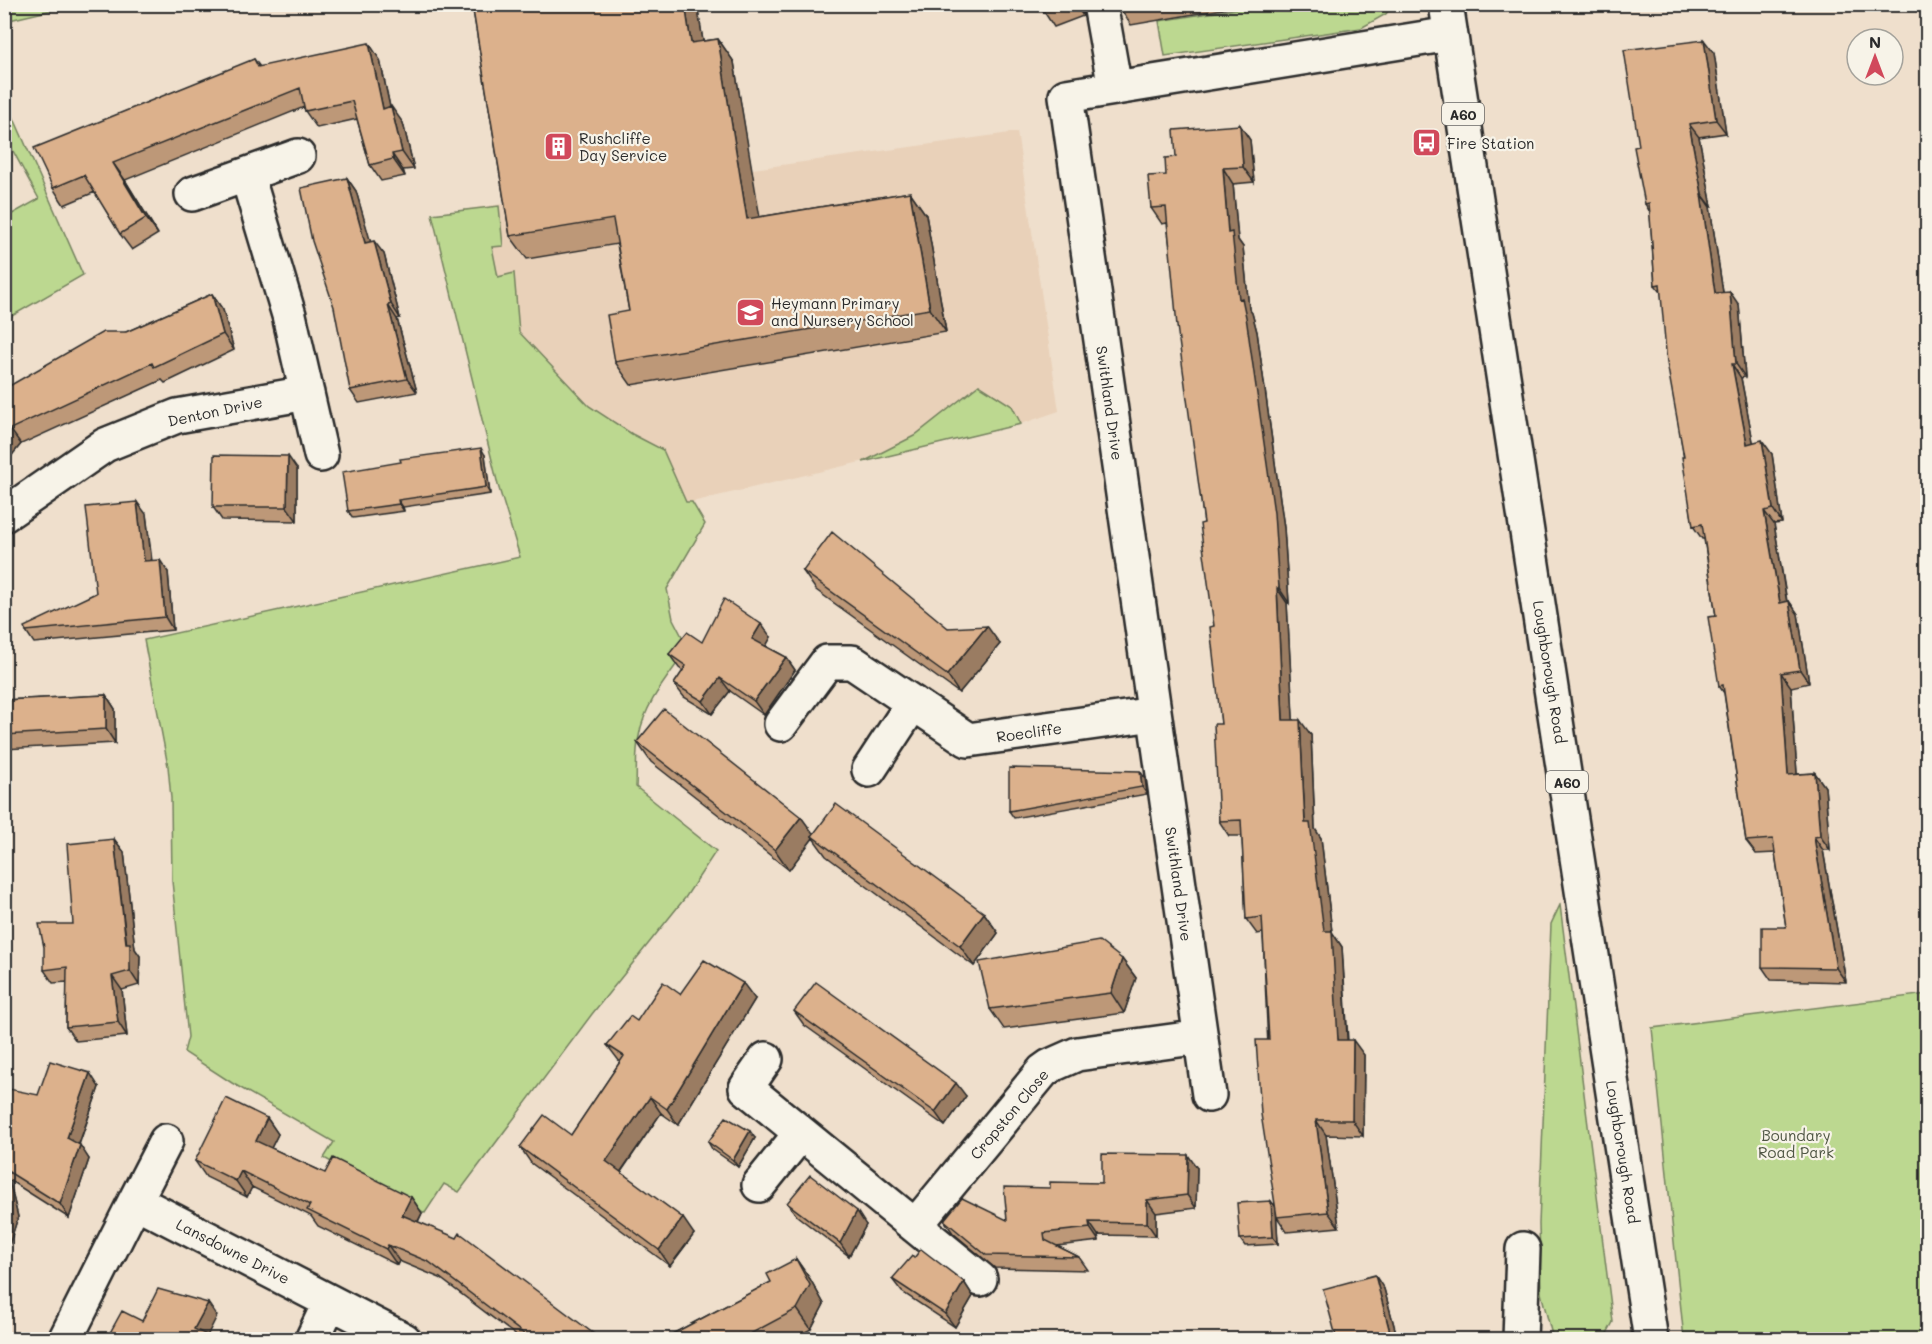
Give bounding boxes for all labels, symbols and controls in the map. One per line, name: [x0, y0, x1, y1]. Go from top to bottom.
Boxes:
north arrow: [1845, 27, 1905, 87]
text: N: [1869, 31, 1881, 52]
road number: A60: [1442, 103, 1484, 125]
bus stop icon: Fire Station: [1410, 127, 1442, 159]
place label: Rushcliffe Day Service: [579, 128, 667, 165]
building icon: Rushcliffe Day Service: [542, 131, 574, 163]
place label: Fire Station: [1447, 133, 1534, 153]
place label: Heymann Primary and Nursery School: [771, 293, 914, 330]
school or university icon: Heymann Primary and Nursery School: [734, 296, 766, 328]
street label: Swithland Drive: [1092, 345, 1128, 461]
street label: Denton Drive: [166, 391, 264, 431]
street label: Loughborough Road: [1529, 599, 1571, 745]
street label: Roecliffe: [995, 718, 1063, 746]
road number: A60: [1546, 771, 1588, 793]
street label: Swithland Drive: [1161, 826, 1197, 942]
street label: Cropston Close: [965, 1065, 1053, 1163]
street label: Loughborough Road: [1602, 1079, 1644, 1225]
park label: Boundary Road Park: [1758, 1125, 1834, 1162]
street label: Lansdowne Drive: [173, 1214, 293, 1288]

